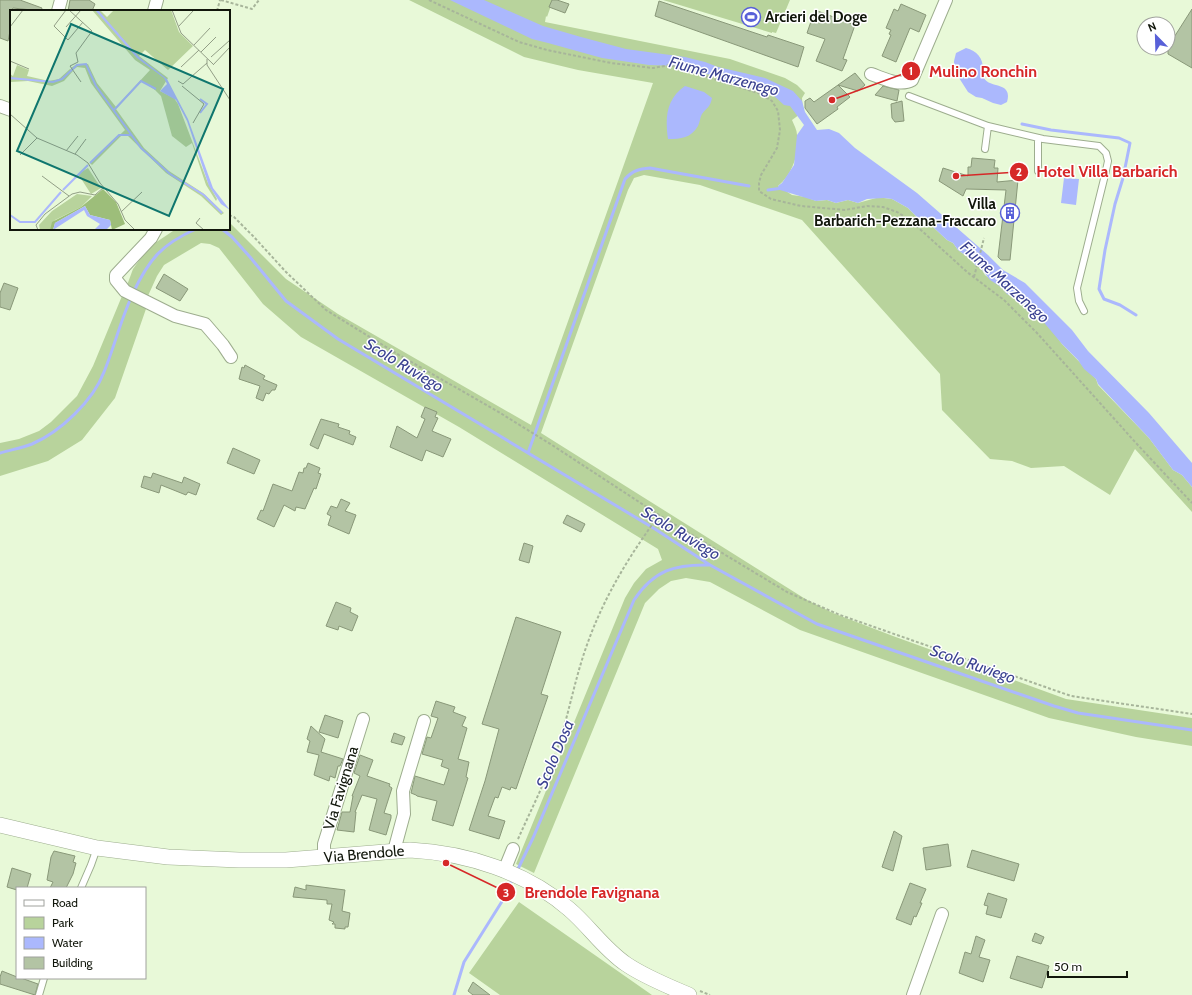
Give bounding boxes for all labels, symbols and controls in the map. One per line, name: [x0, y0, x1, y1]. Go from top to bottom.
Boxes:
sports icon: Arcieri del Doge: [740, 6, 762, 28]
place label: Arcieri del Doge: [765, 8, 868, 26]
inset map: [10, 10, 230, 230]
north arrow: [1136, 16, 1176, 56]
text: N: [1146, 19, 1158, 35]
water label: Fiume Marzenego: [667, 52, 781, 100]
callout: Mulino Ronchin: [901, 57, 1045, 85]
text: Mulino Ronchin: [929, 62, 1037, 81]
text: 1: [909, 63, 913, 78]
callout: Hotel Villa Barbarich: [1009, 158, 1186, 186]
text: Hotel Villa Barbarich: [1036, 162, 1178, 181]
text: 2: [1016, 164, 1022, 179]
place label: Villa Barbarich-Pezzana-Fraccaro: [814, 195, 997, 230]
building icon: Villa Barbarich-Pezzana-Fraccaro: [999, 202, 1021, 224]
water label: Fiume Marzenego: [957, 237, 1053, 327]
water label: Scolo Ruviego: [361, 334, 447, 396]
water label: Scolo Ruviego: [638, 502, 724, 564]
water label: Scolo Ruviego: [928, 641, 1018, 687]
water label: Scolo Dosa: [532, 717, 578, 791]
street label: Via Favignana: [320, 743, 363, 832]
street label: Via Brendole: [323, 841, 405, 866]
callout: Brendole Favignana: [496, 878, 667, 906]
text: Brendole Favignana: [524, 883, 660, 902]
text: 3: [503, 885, 509, 900]
legend: [16, 887, 146, 979]
text: Road: [52, 895, 78, 910]
text: Park: [52, 915, 74, 930]
text: Water: [52, 935, 83, 950]
scale bar: [1048, 953, 1127, 979]
text: Building: [52, 955, 94, 970]
text: 50 m: [1054, 959, 1082, 974]

